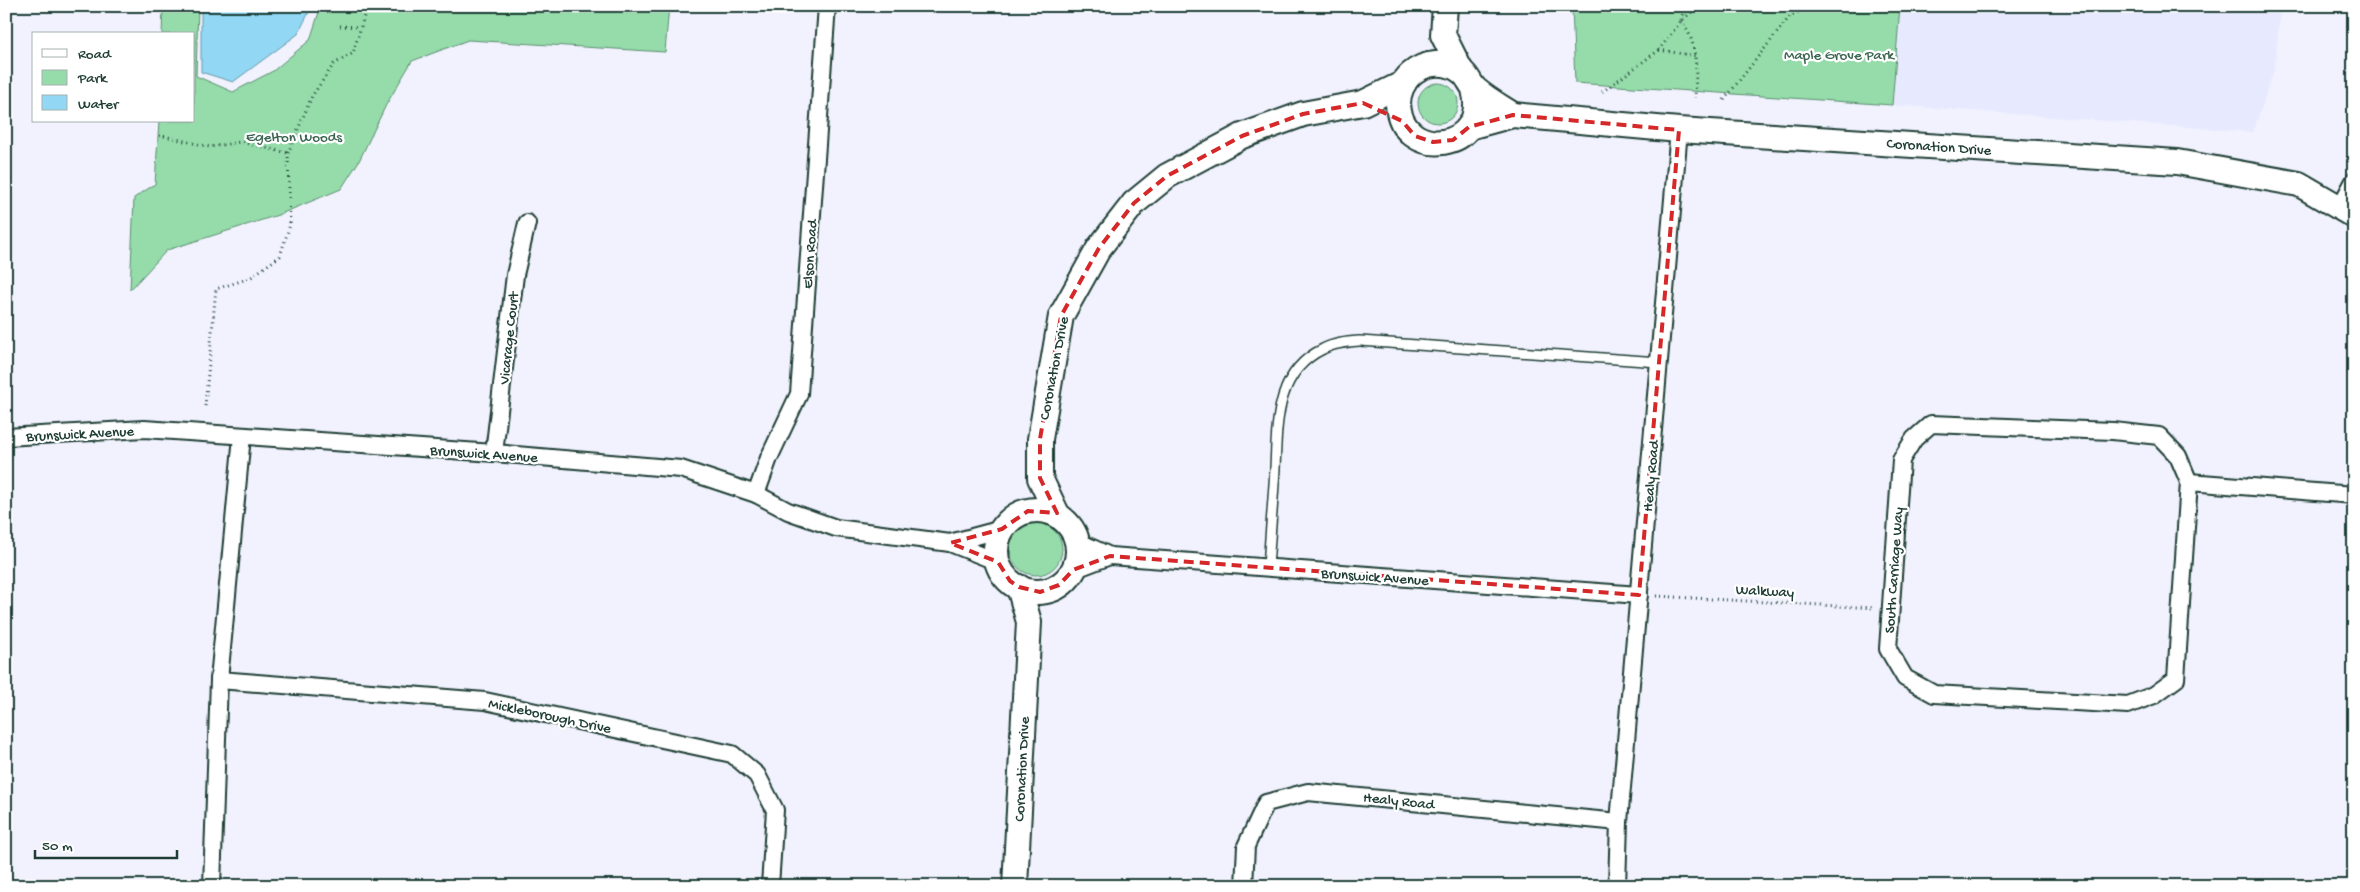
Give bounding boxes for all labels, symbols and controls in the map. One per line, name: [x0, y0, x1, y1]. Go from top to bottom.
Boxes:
legend: [32, 32, 195, 122]
text: Road: [78, 46, 112, 64]
park label: Maple Grove Park: [1784, 47, 1895, 65]
text: Park: [77, 70, 108, 88]
text: Water: [78, 96, 120, 114]
park label: Egelton Woods: [246, 129, 343, 147]
street label: Coronation Drive: [1886, 135, 1992, 161]
street label: Elson Road: [800, 218, 822, 289]
street label: Vicarage Court: [496, 289, 524, 386]
street label: Coronation Drive: [1036, 315, 1074, 422]
street label: Brunswick Avenue: [25, 423, 135, 447]
street label: Healy Road: [1640, 439, 1664, 513]
street label: Brunswick Avenue: [428, 442, 539, 468]
street label: South Carriage Way: [1882, 506, 1908, 634]
street label: Brunswick Avenue: [1319, 565, 1430, 591]
street label: Walkway: [1735, 581, 1795, 603]
street label: Mickleborough Drive: [486, 695, 613, 739]
street label: Coronation Drive: [1011, 716, 1035, 822]
street label: Healy Road: [1362, 789, 1437, 815]
scale bar: [35, 827, 178, 859]
text: 50 m: [42, 838, 73, 856]

